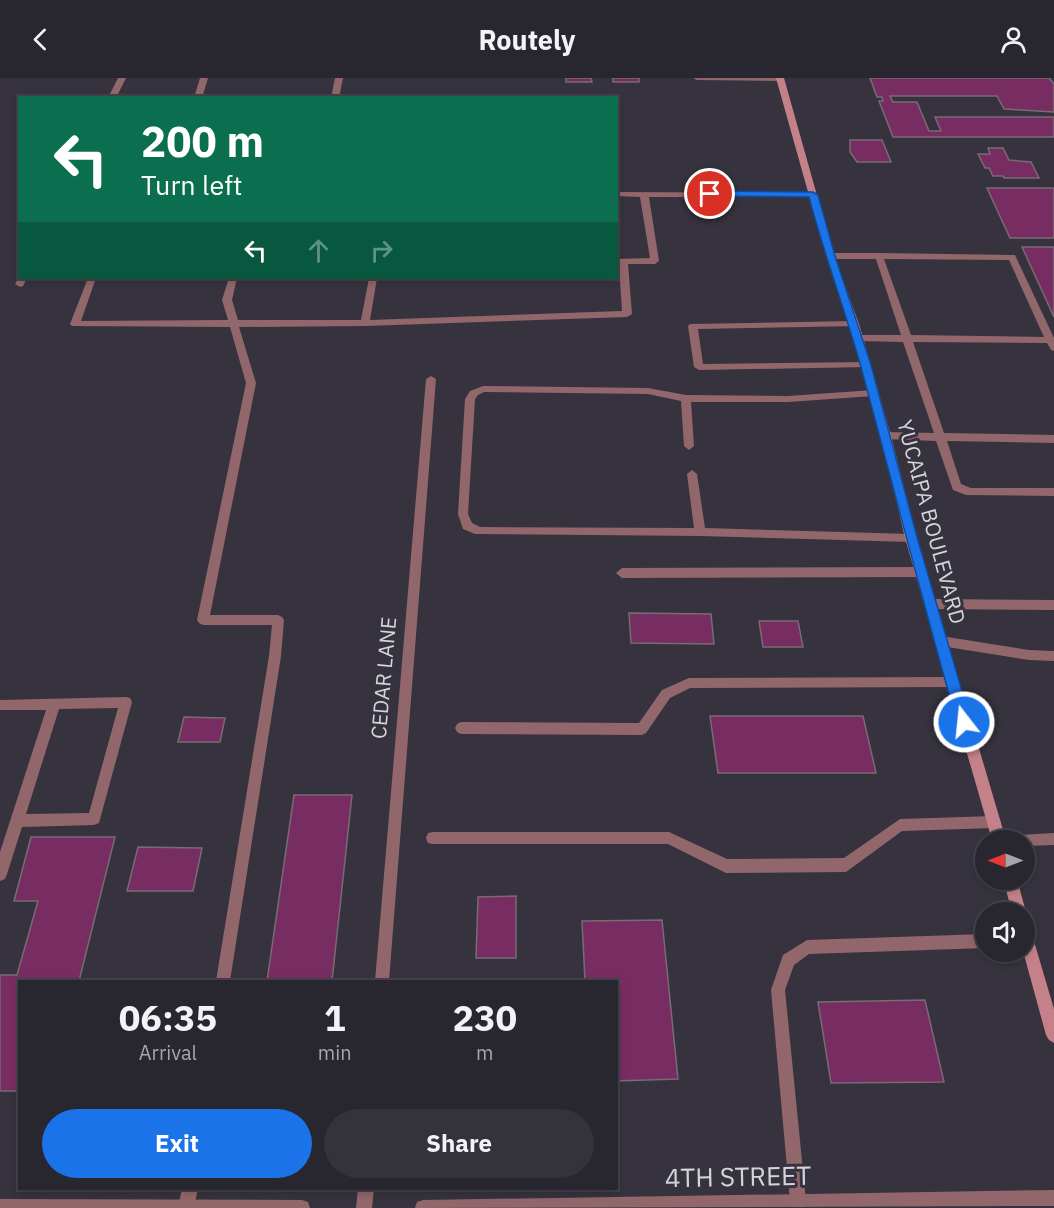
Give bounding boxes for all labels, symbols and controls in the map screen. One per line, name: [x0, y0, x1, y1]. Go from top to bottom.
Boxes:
text: Routely: [479, 22, 575, 57]
icon: back: [24, 23, 57, 56]
icon: person: [997, 23, 1030, 56]
text: 200 m: [141, 114, 264, 169]
icon: left: [42, 120, 120, 198]
text: Turn left: [141, 167, 242, 202]
pin: [684, 168, 735, 219]
icon: arrive: [693, 177, 726, 210]
icon: left: [239, 234, 272, 267]
icon: ahead: [302, 234, 335, 267]
icon: right: [365, 234, 398, 267]
street label: YUCAIPA BOULEVARD: [891, 417, 973, 627]
street label: CEDAR LANE: [364, 616, 402, 740]
position arrow: [932, 690, 996, 754]
north arrow: [975, 830, 1035, 890]
map controls: [975, 830, 1035, 962]
button: sound: [975, 902, 1035, 962]
text: 06:35: [119, 994, 217, 1041]
text: 1: [324, 994, 346, 1041]
text: 230: [452, 994, 517, 1041]
text: Arrival: [139, 1039, 197, 1066]
text: min: [318, 1039, 352, 1066]
text: m: [476, 1039, 494, 1066]
button: Exit: [42, 1109, 312, 1178]
button: Share: [324, 1109, 594, 1178]
street label: 4TH STREET: [664, 1158, 812, 1194]

